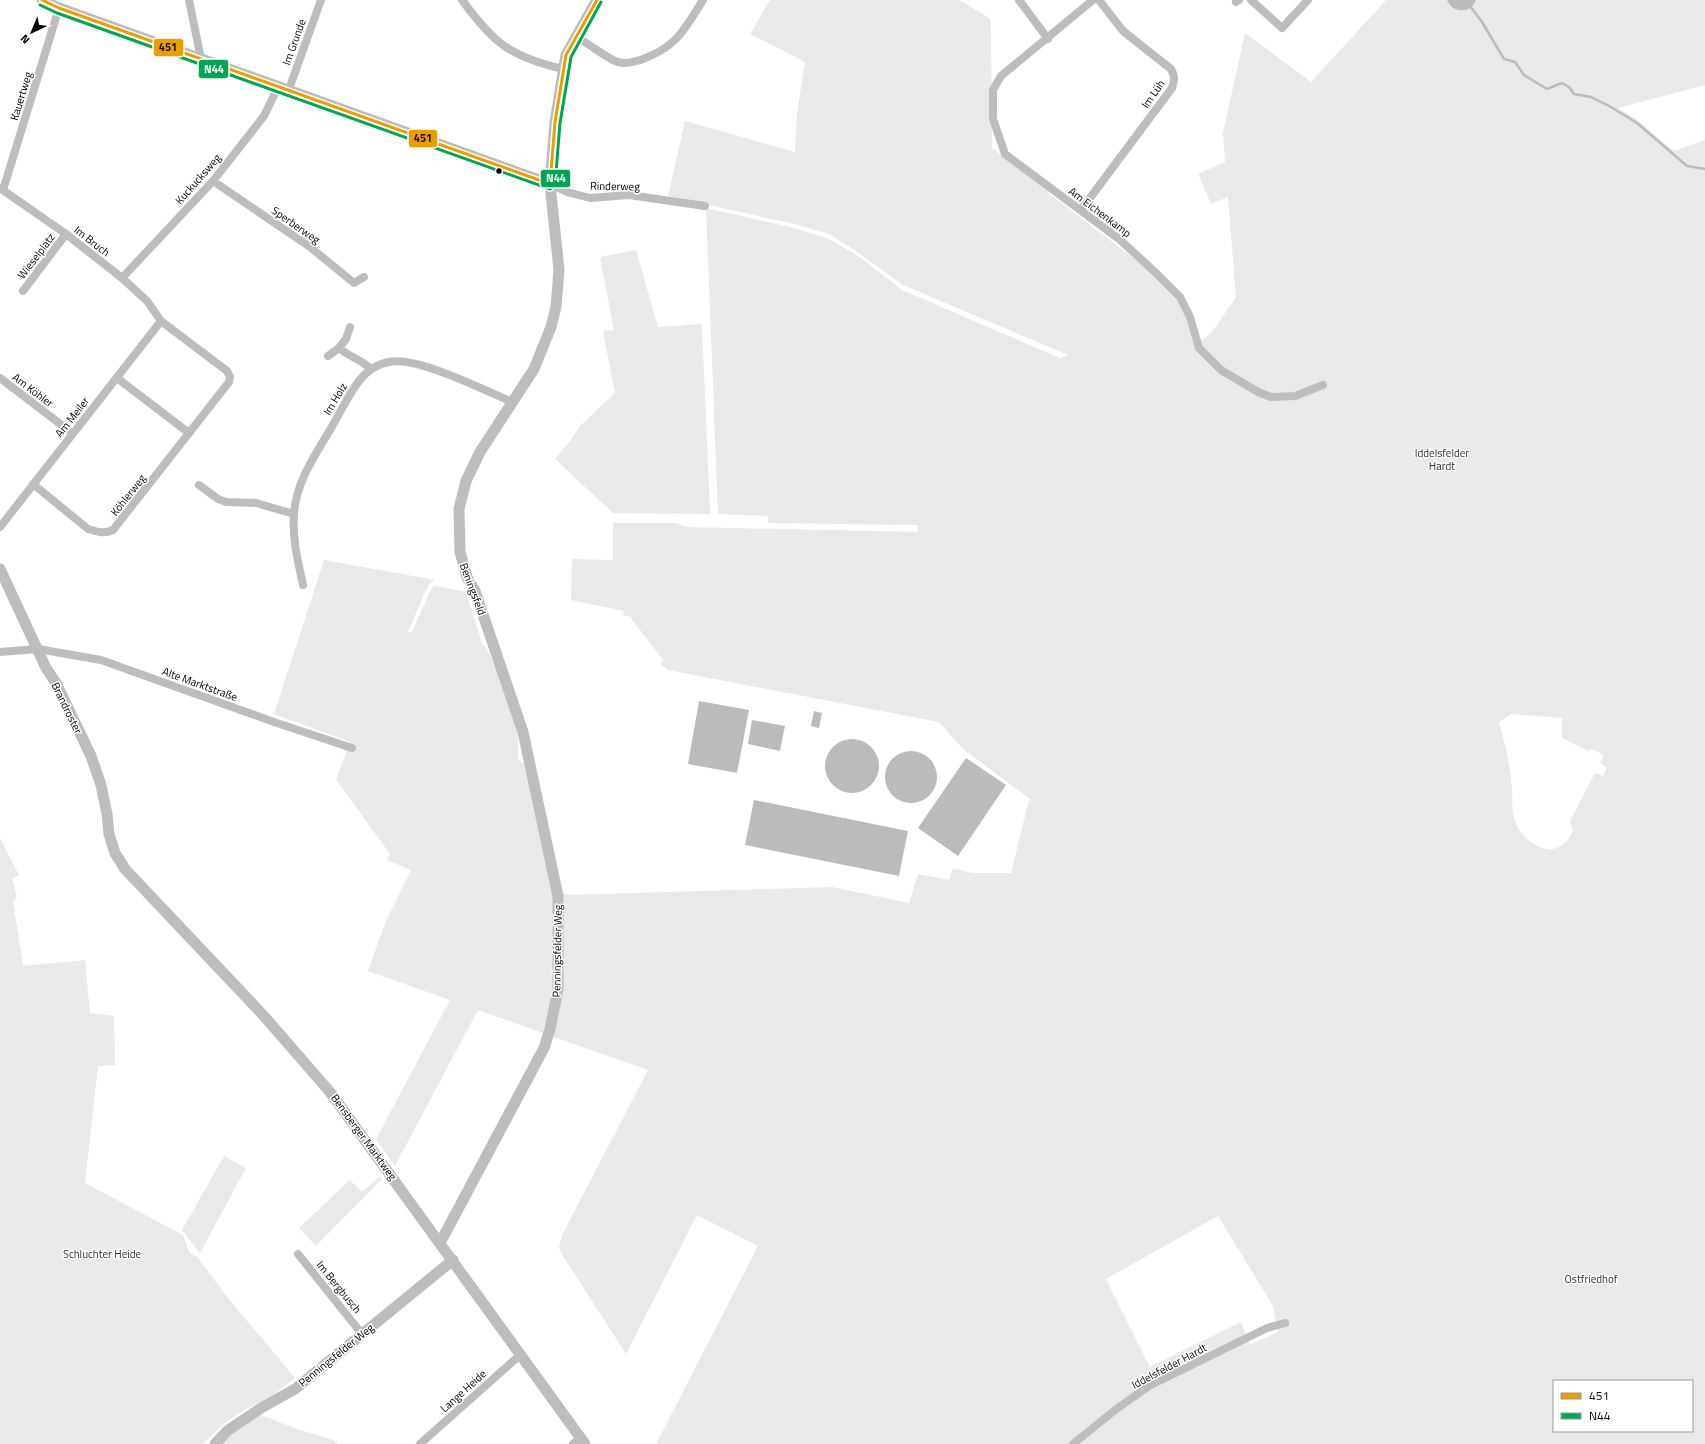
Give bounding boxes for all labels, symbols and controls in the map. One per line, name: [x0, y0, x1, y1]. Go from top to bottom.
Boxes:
north arrow: [12, 12, 52, 52]
street label: Im Grunde: [278, 16, 310, 67]
text: N: [17, 31, 33, 48]
line badge: 451: [153, 38, 184, 57]
text: 451: [159, 39, 177, 55]
line badge: N44: [198, 59, 229, 79]
text: N44: [204, 61, 224, 77]
street label: Kauertweg: [6, 69, 36, 122]
street label: Im Lüh: [1137, 77, 1169, 111]
line badge: 451: [408, 129, 438, 148]
text: 451: [414, 130, 432, 146]
street label: Kuckucksweg: [171, 150, 225, 208]
unlabelled marker: [494, 166, 504, 176]
line badge: N44: [540, 169, 571, 188]
text: N44: [546, 170, 566, 186]
street label: Rinderweg: [590, 178, 640, 194]
street label: Am Eichenkamp: [1065, 183, 1135, 241]
street label: Sperberweg: [269, 202, 324, 248]
street label: Im Bruch: [71, 222, 113, 260]
street label: Wieselplatz: [13, 230, 59, 282]
street label: Am Köhler: [9, 369, 57, 411]
street label: Im Holz: [319, 380, 351, 418]
street label: Am Meiler: [51, 393, 93, 441]
park label: Iddelsfelder Hardt: [1415, 445, 1469, 474]
street label: Köhlerweg: [107, 470, 150, 519]
street label: Beningsfeld: [456, 561, 490, 618]
street label: Alte Marktstraße: [160, 663, 240, 705]
street label: Brandroster: [48, 679, 86, 737]
street label: Penningsfelder Weg: [548, 904, 566, 998]
street label: Bensberger Marktweg: [327, 1091, 401, 1184]
park label: Schluchter Heide: [63, 1246, 141, 1262]
street label: Im Bergbusch: [313, 1257, 365, 1317]
park label: Ostfriedhof: [1565, 1271, 1618, 1287]
street label: Penningsfelder Weg: [295, 1319, 377, 1390]
street label: Iddelsfelder Hardt: [1129, 1339, 1210, 1393]
street label: Lange Heide: [436, 1366, 490, 1416]
legend: [1553, 1380, 1693, 1432]
text: 451: [1589, 1386, 1609, 1405]
text: N44: [1589, 1406, 1611, 1425]

